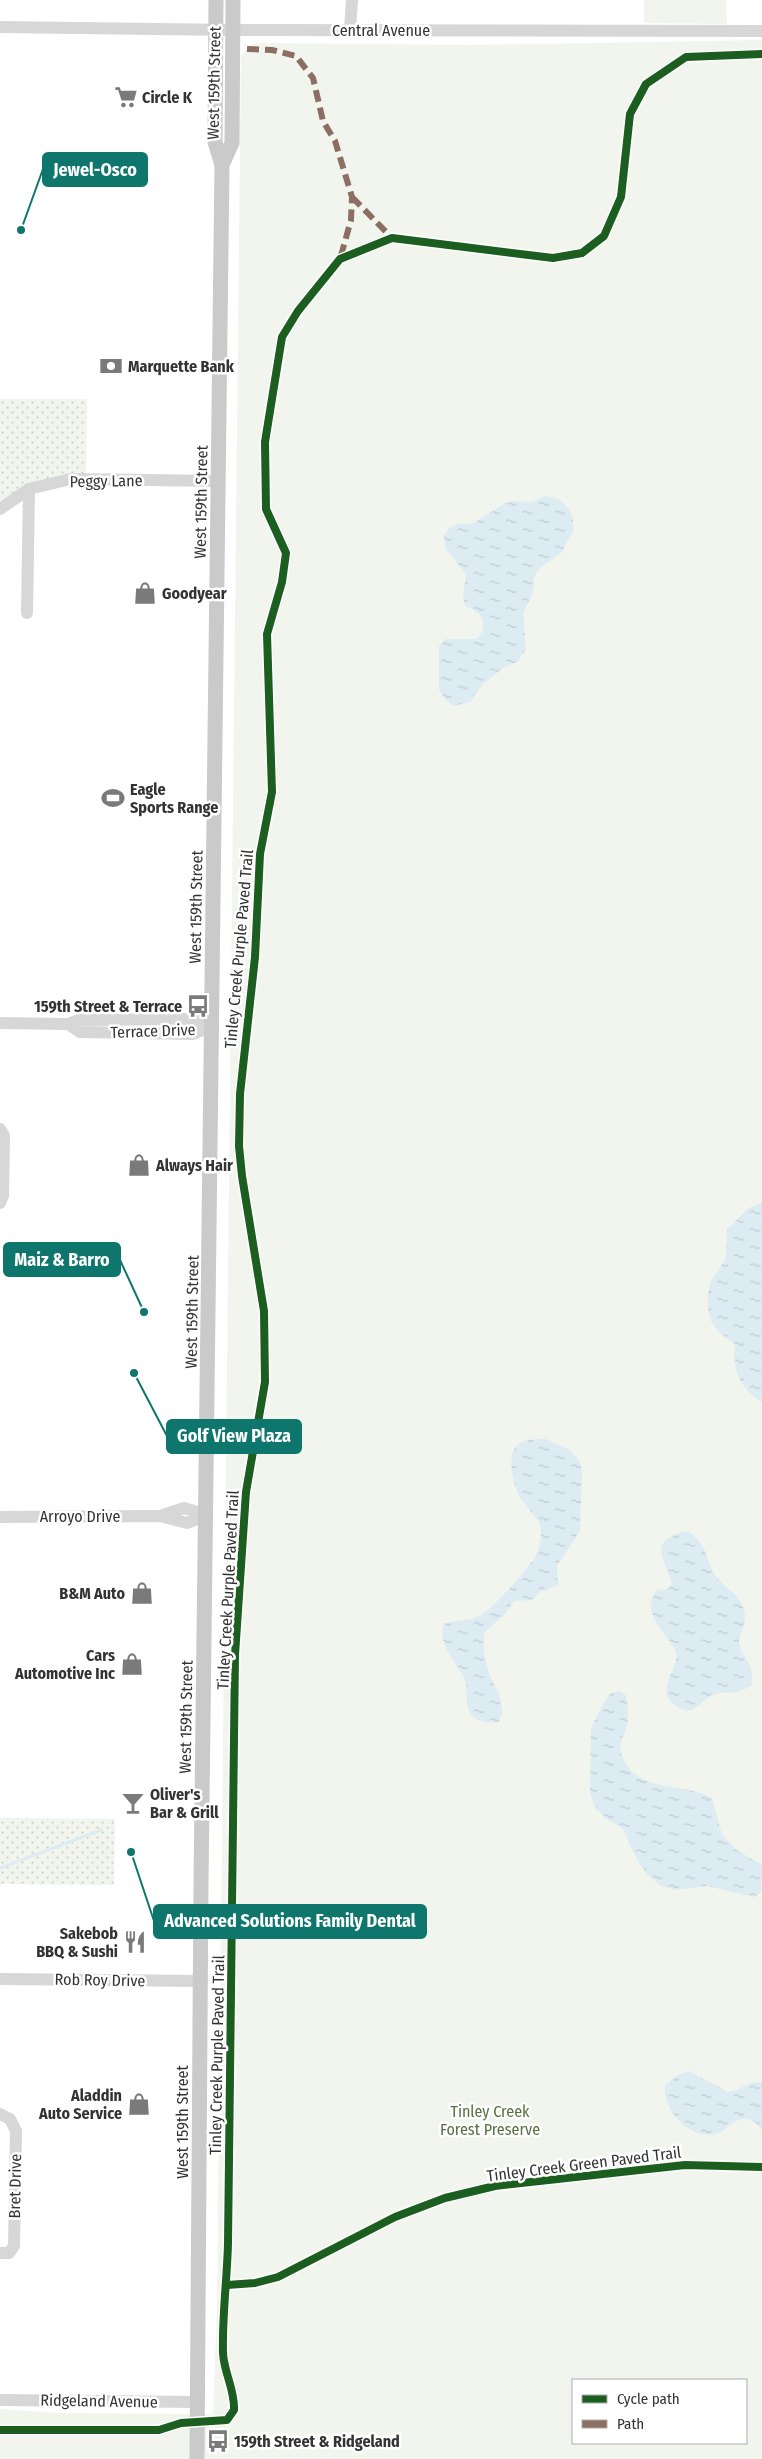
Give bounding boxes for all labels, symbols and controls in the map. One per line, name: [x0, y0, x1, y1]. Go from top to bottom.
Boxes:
street label: Central Avenue: [332, 21, 430, 40]
street label: West 159th Street: [204, 25, 225, 140]
supermarket icon: Circle K: [113, 84, 139, 110]
place label: Circle K: [142, 88, 193, 107]
callout: Jewel-Osco: [43, 153, 147, 186]
text: Jewel-Osco: [52, 159, 137, 181]
bank icon: Marquette Bank: [98, 353, 124, 379]
place label: Marquette Bank: [128, 357, 235, 376]
street label: West 159th Street: [191, 444, 212, 559]
street label: Peggy Lane: [69, 471, 143, 491]
shop icon: Goodyear: [132, 580, 158, 606]
place label: Goodyear: [162, 584, 227, 603]
place label: Eagle Sports Range: [130, 780, 218, 817]
sports icon: Eagle Sports Range: [100, 785, 126, 811]
street label: West 159th Street: [186, 849, 207, 964]
street label: Tinley Creek Purple Paved Trail: [221, 849, 257, 1049]
bus stop icon: 159th Street & Terrace: [185, 993, 211, 1019]
place label: 159th Street & Terrace: [34, 997, 182, 1016]
street label: Terrace Drive: [110, 1020, 196, 1042]
shop icon: Always Hair: [126, 1152, 152, 1178]
place label: Always Hair: [155, 1156, 233, 1175]
callout: Maiz & Barro: [4, 1243, 120, 1276]
text: Maiz & Barro: [14, 1249, 110, 1271]
street label: West 159th Street: [182, 1254, 203, 1369]
callout: Golf View Plaza: [167, 1420, 301, 1453]
text: Golf View Plaza: [177, 1425, 291, 1447]
street label: Tinley Creek Purple Paved Trail: [213, 1490, 243, 1690]
street label: Arroyo Drive: [40, 1507, 120, 1526]
shop icon: B&M Auto: [129, 1580, 155, 1606]
place label: B&M Auto: [59, 1584, 125, 1603]
place label: Cars Automotive Inc: [14, 1646, 115, 1683]
shop icon: Cars Automotive Inc: [119, 1651, 145, 1677]
street label: West 159th Street: [176, 1659, 197, 1774]
place label: Oliver's Bar & Grill: [150, 1785, 219, 1822]
bar icon: Oliver's Bar & Grill: [120, 1790, 146, 1816]
callout: Advanced Solutions Family Dental: [154, 1905, 426, 1938]
text: Advanced Solutions Family Dental: [163, 1910, 416, 1932]
place label: Sakebob BBQ & Sushi: [36, 1924, 118, 1961]
restaurant icon: Sakebob BBQ & Sushi: [122, 1929, 148, 1955]
street label: Tinley Creek Purple Paved Trail: [206, 1955, 228, 2155]
street label: Rob Roy Drive: [54, 1970, 146, 1990]
street label: West 159th Street: [173, 2065, 192, 2179]
place label: Aladdin Auto Service: [38, 2086, 122, 2123]
shop icon: Aladdin Auto Service: [126, 2091, 152, 2117]
park label: Tinley Creek Forest Preserve: [440, 2102, 540, 2139]
street label: Tinley Creek Green Paved Trail: [486, 2143, 682, 2185]
street label: Bret Drive: [5, 2153, 25, 2218]
legend: [572, 2379, 747, 2444]
street label: Ridgeland Avenue: [40, 2390, 158, 2412]
text: Cycle path: [617, 2390, 680, 2408]
text: Path: [617, 2415, 644, 2433]
bus stop icon: 159th Street & Ridgeland: [205, 2428, 231, 2454]
place label: 159th Street & Ridgeland: [234, 2432, 400, 2451]

